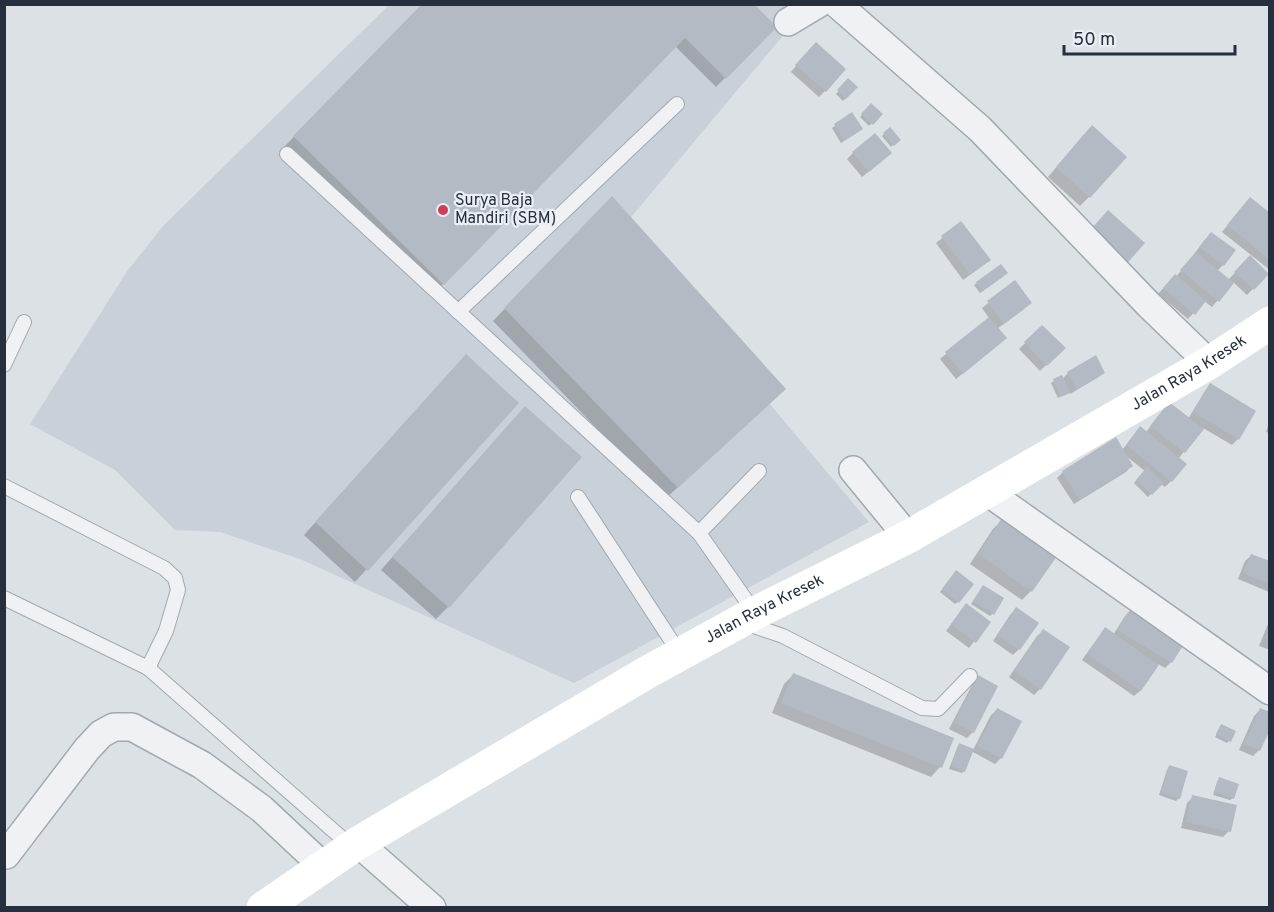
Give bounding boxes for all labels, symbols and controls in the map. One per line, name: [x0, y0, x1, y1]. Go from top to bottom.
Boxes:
scale bar: [1064, 18, 1235, 56]
text: 50 m: [1073, 29, 1115, 52]
place label: Surya Baja Mandiri (SBM): [455, 191, 556, 229]
marker: Surya Baja Mandiri (SBM): [436, 203, 450, 217]
street label: Jalan Raya Kresek: [1128, 331, 1251, 416]
street label: Jalan Raya Kresek: [701, 570, 827, 649]

